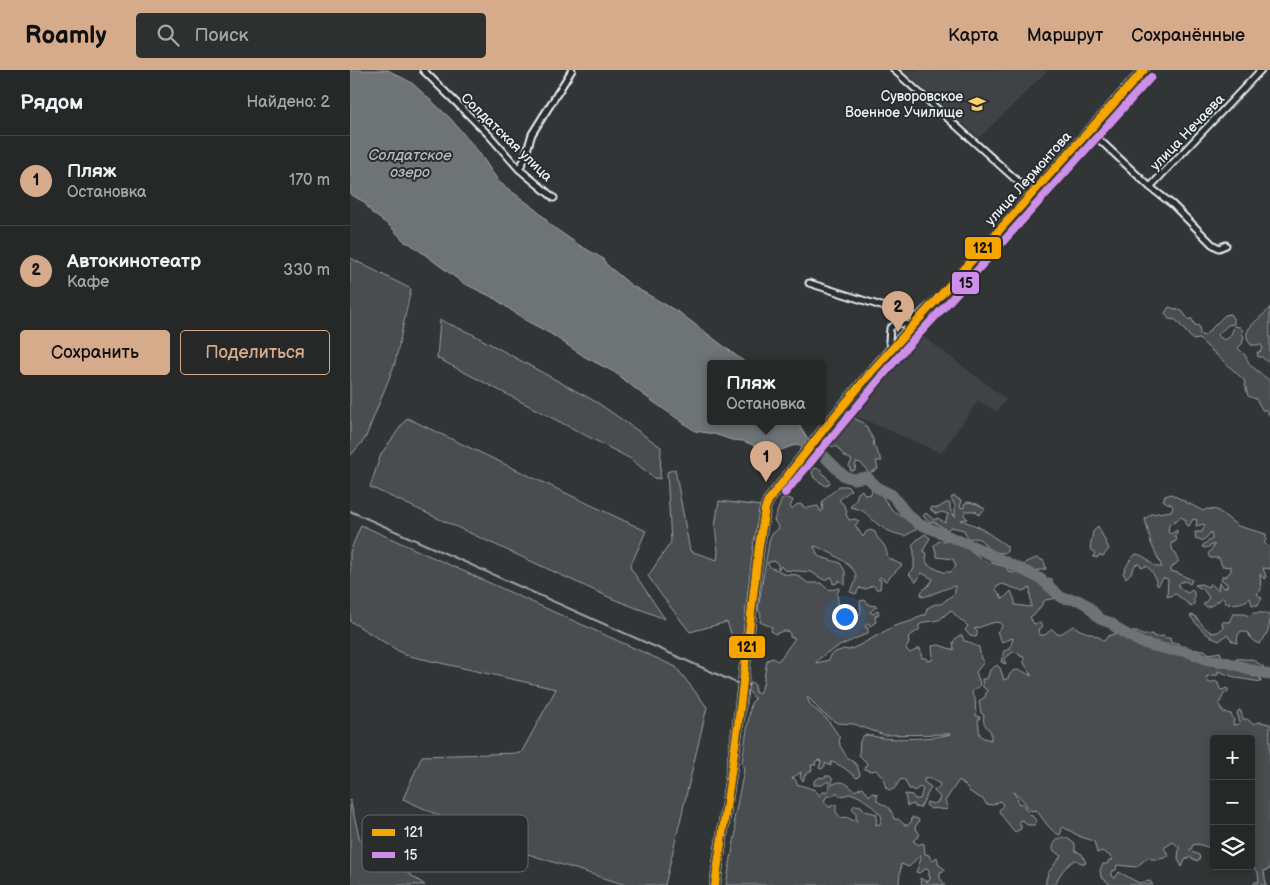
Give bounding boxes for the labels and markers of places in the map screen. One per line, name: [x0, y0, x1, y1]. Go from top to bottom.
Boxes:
place label: Суворовское Военное Училище: [845, 88, 963, 121]
school or university icon: Суворовское Военное Училище: [967, 94, 987, 114]
pin: 2: [882, 291, 914, 332]
pin: 1: [750, 441, 782, 482]

